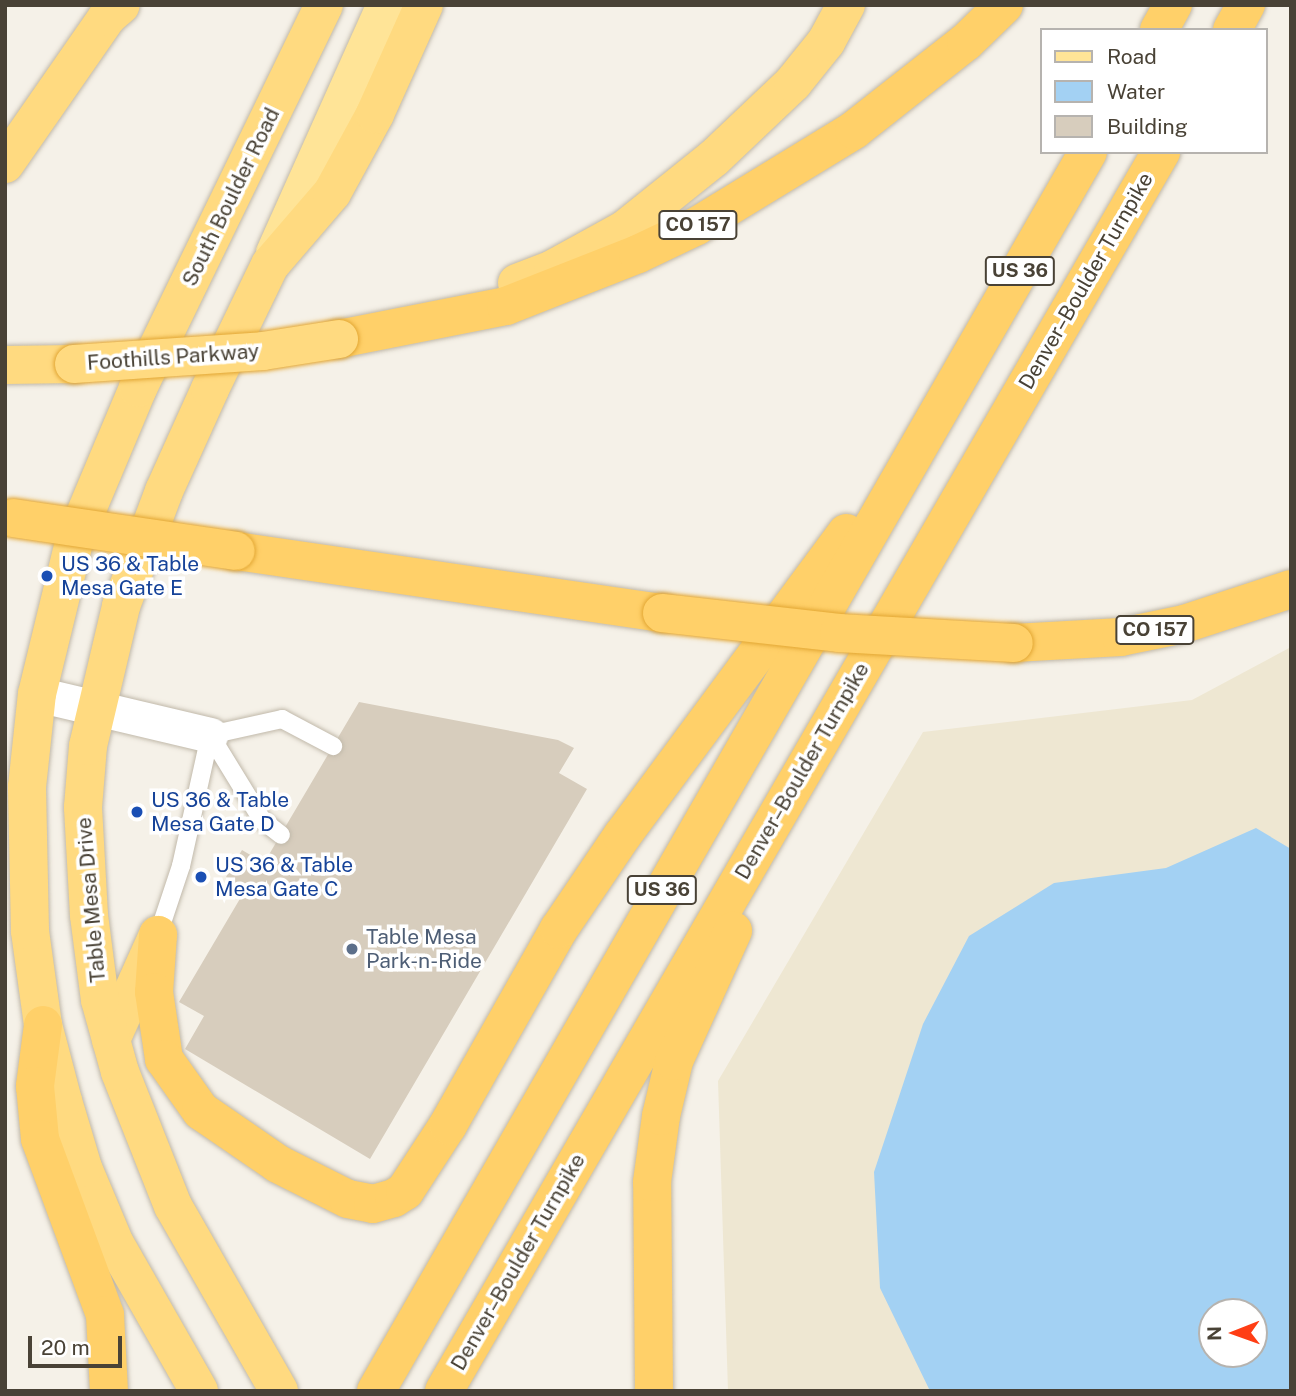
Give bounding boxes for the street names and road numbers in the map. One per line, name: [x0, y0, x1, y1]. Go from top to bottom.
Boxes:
street label: South Boulder Road: [177, 104, 285, 290]
street label: Denver–Boulder Turnpike: [1014, 168, 1158, 394]
road number: CO 157: [658, 210, 738, 241]
road number: US 36: [983, 256, 1057, 286]
street label: Foothills Parkway: [86, 338, 260, 376]
road number: CO 157: [1115, 614, 1195, 646]
street label: Denver–Boulder Turnpike: [730, 658, 874, 884]
street label: Table Mesa Drive: [71, 816, 111, 984]
road number: US 36: [625, 874, 699, 906]
street label: Denver–Boulder Turnpike: [446, 1149, 590, 1375]

